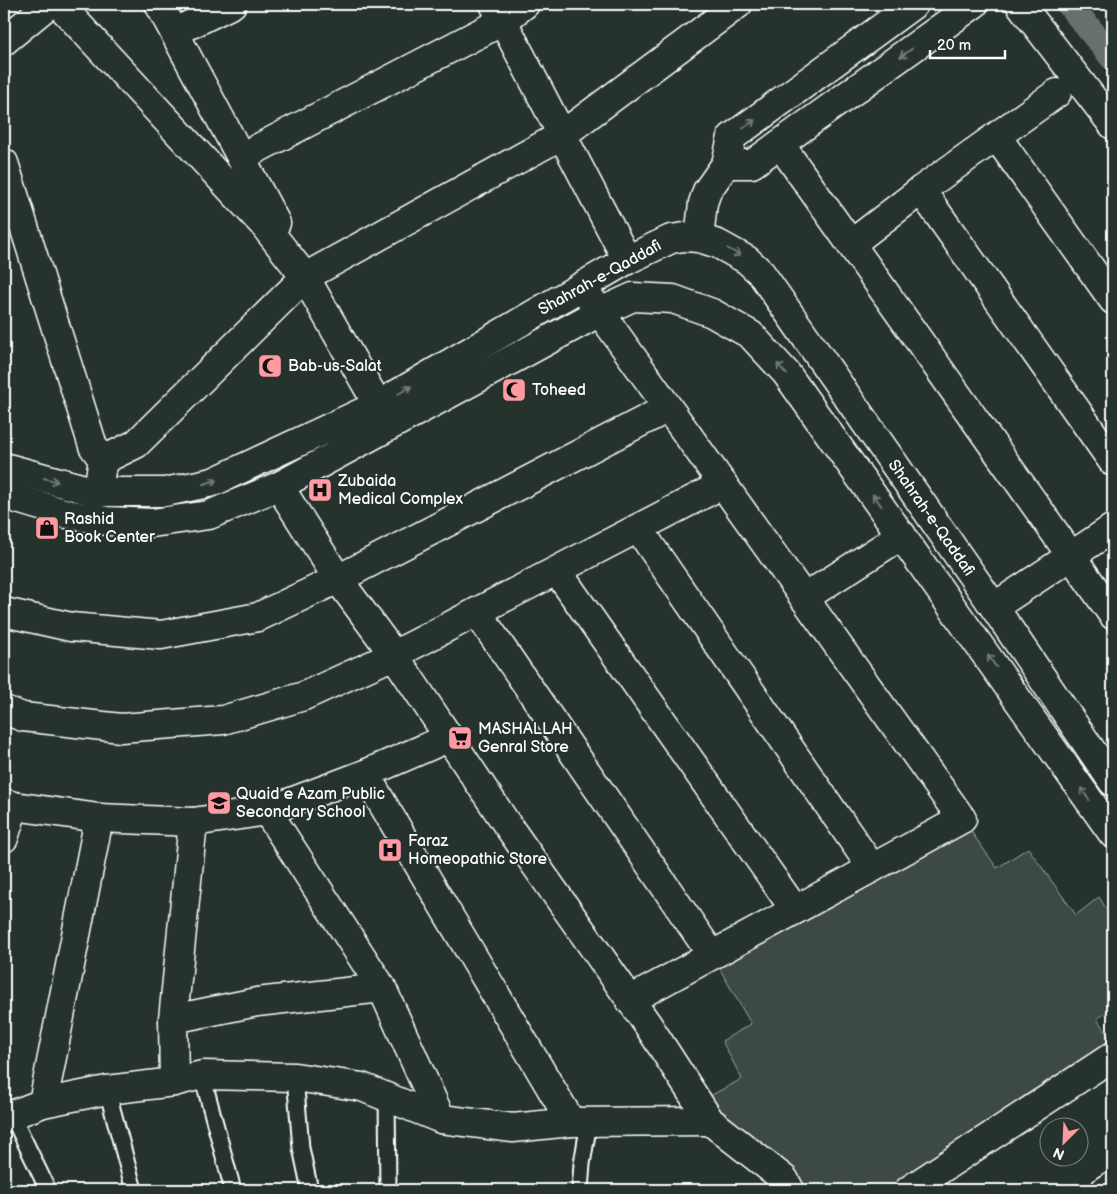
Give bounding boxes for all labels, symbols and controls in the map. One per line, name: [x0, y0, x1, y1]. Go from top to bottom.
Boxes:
scale bar: [930, 28, 1004, 60]
text: 20 m: [937, 36, 971, 55]
one-way arrow: [899, 48, 913, 58]
one-way arrow: [742, 119, 755, 130]
street label: Shahrah-e-Qaddafi: [535, 236, 665, 320]
one-way arrow: [727, 247, 742, 257]
mosque icon: Bab-us-Salat: [257, 353, 283, 379]
place label: Bab-us-Salat: [288, 357, 382, 376]
one-way arrow: [776, 362, 788, 375]
mosque icon: Toheed: [501, 377, 527, 403]
place label: Toheed: [532, 381, 586, 400]
one-way arrow: [397, 384, 411, 394]
street label: Shahrah-e-Qaddafi: [884, 456, 978, 580]
place label: Zubaida Medical Complex: [337, 472, 463, 509]
one-way arrow: [42, 476, 58, 485]
one-way arrow: [202, 476, 218, 486]
hospital icon: Zubaida Medical Complex: [307, 477, 333, 503]
one-way arrow: [872, 493, 882, 507]
place label: Rashid Book Center: [64, 510, 155, 547]
shop icon: Rashid Book Center: [34, 515, 60, 541]
one-way arrow: [987, 654, 997, 668]
place label: MASHALLAH Genral Store: [478, 720, 573, 757]
supermarket icon: MASHALLAH Genral Store: [447, 725, 473, 751]
place label: Quaid e Azam Public Secondary School: [236, 785, 385, 822]
one-way arrow: [1080, 787, 1090, 801]
school or university icon: Quaid e Azam Public Secondary School: [206, 790, 232, 816]
place label: Faraz Homeopathic Store: [408, 832, 548, 869]
hospital icon: Faraz Homeopathic Store: [377, 837, 403, 863]
north arrow: [1040, 1116, 1090, 1166]
text: N: [1051, 1144, 1067, 1163]

